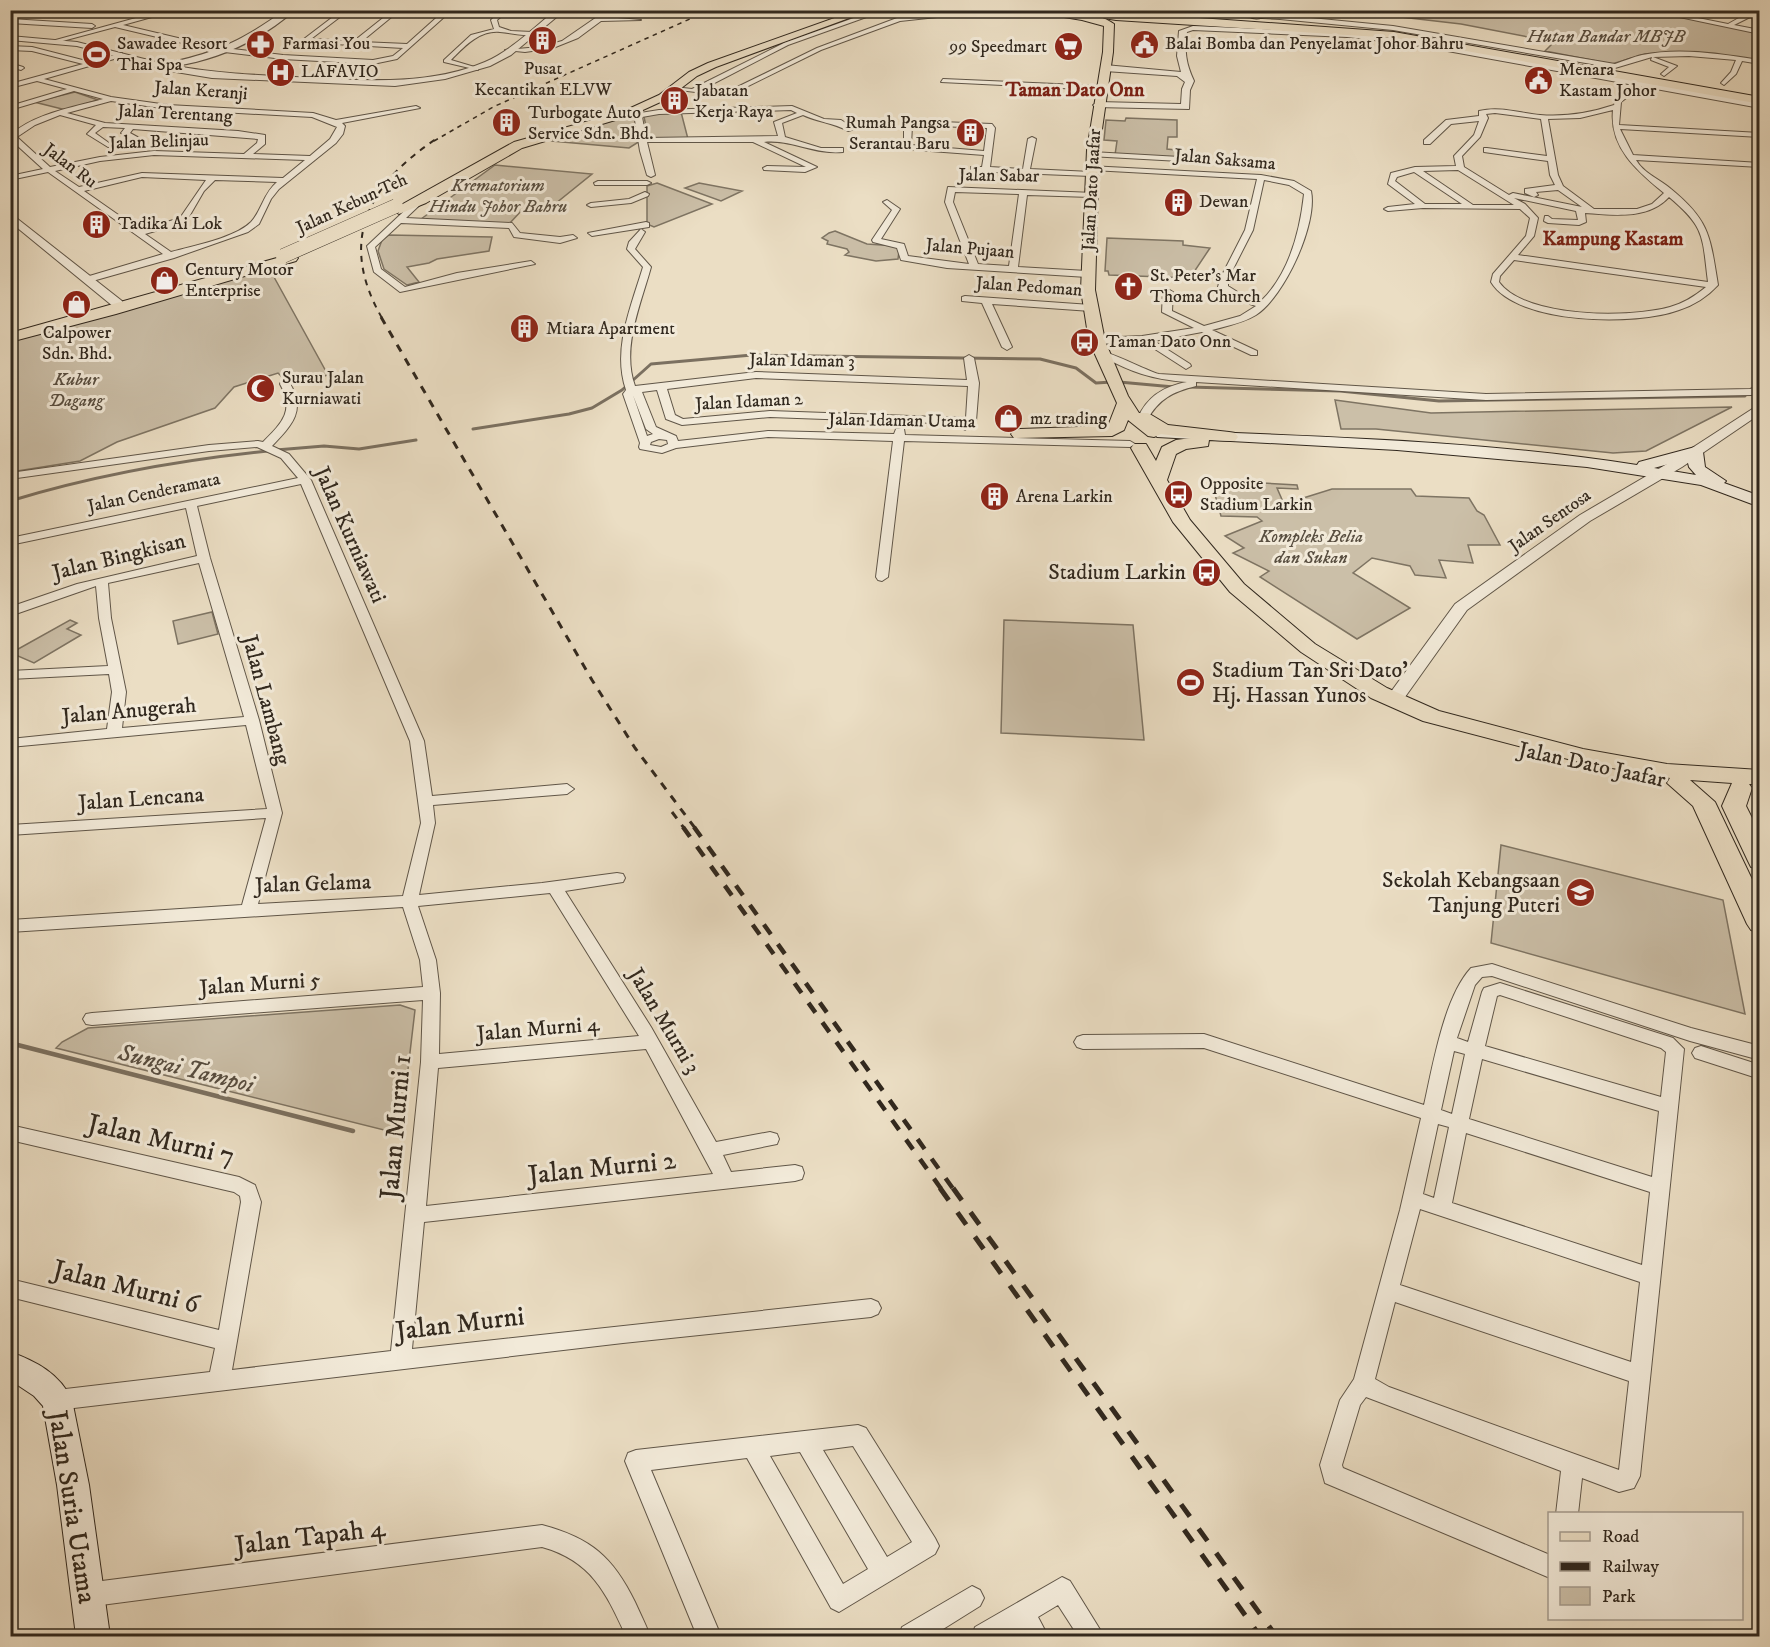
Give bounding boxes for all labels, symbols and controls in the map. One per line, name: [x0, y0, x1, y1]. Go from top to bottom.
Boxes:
building icon: Pusat Kecantikan ELVW: [527, 24, 559, 56]
park label: Hutan Bandar MBJB: [1526, 26, 1686, 48]
pharmacy icon: Farmasi You: [245, 28, 277, 60]
public building icon: Balai Bomba dan Penyelamat Johor Bahru: [1128, 28, 1160, 60]
supermarket icon: 99 Speedmart: [1052, 31, 1084, 63]
place label: Sawadee Resort Thai Spa: [117, 33, 228, 76]
place label: Farmasi You: [282, 33, 370, 55]
place label: Balai Bomba dan Penyelamat Johor Bahru: [1165, 33, 1464, 55]
place label: 99 Speedmart: [948, 36, 1047, 58]
sports icon: Sawadee Resort Thai Spa: [80, 38, 112, 70]
hospital icon: LAFAVIO: [264, 56, 296, 88]
place label: Pusat Kecantikan ELVW: [474, 58, 612, 101]
place label: Menara Kastam Johor: [1559, 59, 1657, 102]
place label: LAFAVIO: [301, 61, 379, 83]
public building icon: Menara Kastam Johor: [1522, 64, 1554, 96]
street label: Jalan Keranji: [152, 77, 248, 105]
district label: Taman Dato Onn: [1004, 78, 1145, 103]
place label: Jabatan Kerja Raya: [693, 80, 774, 123]
building icon: Jabatan Kerja Raya: [658, 85, 690, 117]
street label: Jalan Terentang: [115, 100, 233, 128]
place label: Turbogate Auto Service Sdn. Bhd.: [528, 102, 654, 145]
building icon: Turbogate Auto Service Sdn. Bhd.: [491, 107, 523, 139]
place label: Rumah Pangsa Serantau Baru: [845, 112, 950, 155]
building icon: Rumah Pangsa Serantau Baru: [955, 117, 987, 149]
street label: Jalan Dato Jaafar: [1078, 128, 1106, 254]
street label: Jalan Belinjau: [107, 129, 210, 155]
street label: Jalan Ru: [37, 138, 101, 193]
street label: Jalan Saksama: [1171, 144, 1277, 175]
street label: Jalan Sabar: [956, 164, 1040, 188]
street label: Jalan Kebun Teh: [291, 168, 411, 240]
park label: Krematorium Hindu Johor Bahru: [428, 175, 567, 218]
building icon: Dewan: [1162, 186, 1194, 218]
place label: Dewan: [1199, 191, 1249, 213]
building icon: Tadika Ai Lok: [81, 208, 113, 240]
place label: Tadika Ai Lok: [118, 213, 222, 235]
district label: Kampung Kastam: [1543, 227, 1683, 252]
street label: Jalan Pujaan: [923, 234, 1016, 264]
place label: Century Motor Enterprise: [185, 259, 294, 302]
shop icon: Century Motor Enterprise: [148, 264, 180, 296]
place label: St. Peter's Mar Thoma Church: [1150, 265, 1261, 308]
church icon: St. Peter's Mar Thoma Church: [1113, 270, 1145, 302]
street label: Jalan Pedoman: [973, 272, 1084, 302]
shop icon: Calpower Sdn. Bhd.: [61, 288, 93, 320]
building icon: Mtiara Apartment: [509, 313, 541, 345]
place label: Mtiara Apartment: [546, 318, 675, 340]
place label: Calpower Sdn. Bhd.: [42, 322, 112, 365]
bus stop icon: Taman Dato Onn: [1069, 326, 1101, 358]
place label: Taman Dato Onn: [1106, 331, 1232, 353]
street label: Jalan Idaman 3: [747, 349, 855, 373]
place label: Surau Jalan Kurniawati: [282, 367, 365, 410]
park label: Kubur Dagang: [48, 369, 105, 412]
mosque icon: Surau Jalan Kurniawati: [245, 372, 277, 404]
street label: Jalan Idaman 2: [693, 388, 804, 416]
shop icon: mz trading: [993, 403, 1025, 435]
place label: mz trading: [1030, 408, 1107, 430]
street label: Jalan Idaman Utama: [826, 409, 976, 433]
street label: Jalan Kurniawati: [307, 461, 392, 607]
street label: Jalan Cenderamata: [84, 468, 223, 518]
place label: Opposite Stadium Larkin: [1200, 473, 1313, 516]
bus stop icon: Opposite Stadium Larkin: [1163, 478, 1195, 510]
building icon: Arena Larkin: [979, 481, 1011, 513]
street label: Jalan Sentosa: [1503, 485, 1596, 558]
place label: Arena Larkin: [1016, 486, 1113, 508]
park label: Kompleks Belia dan Sukan: [1258, 526, 1363, 569]
street label: Jalan Bingkisan: [48, 527, 189, 587]
bus stop icon: Stadium Larkin: [1191, 556, 1223, 588]
place label: Stadium Larkin: [1048, 559, 1186, 586]
street label: Jalan Lambang: [235, 630, 296, 768]
place label: Stadium Tan Sri Dato’ Hj. Hassan Yunos: [1212, 657, 1408, 709]
sports icon: Stadium Tan Sri Dato’ Hj. Hassan Yunos: [1175, 667, 1207, 699]
street label: Jalan Anugerah: [59, 692, 198, 730]
street label: Jalan Dato Jaafar: [1514, 736, 1669, 794]
street label: Jalan Lencana: [75, 781, 205, 817]
place label: Sekolah Kebangsaan Tanjung Puteri: [1382, 867, 1560, 919]
street label: Jalan Gelama: [252, 868, 372, 900]
school or university icon: Sekolah Kebangsaan Tanjung Puteri: [1565, 877, 1597, 909]
street label: Jalan Murni 3: [621, 962, 706, 1079]
street label: Jalan Murni 5: [197, 966, 321, 1002]
street label: Jalan Murni 4: [474, 1010, 602, 1048]
water label: Sungai Tampoi: [114, 1037, 258, 1101]
street label: Jalan Murni 1: [372, 1053, 419, 1204]
street label: Jalan Murni 7: [81, 1106, 238, 1173]
street label: Jalan Murni 2: [523, 1143, 678, 1193]
street label: Jalan Murni 6: [46, 1252, 204, 1322]
street label: Jalan Murni: [391, 1299, 526, 1349]
street label: Jalan Suria Utama: [39, 1405, 104, 1606]
street label: Jalan Tapah 4: [230, 1511, 388, 1563]
legend: [1548, 1512, 1743, 1620]
text: Road: [1602, 1526, 1639, 1548]
text: Railway: [1602, 1556, 1660, 1578]
text: Park: [1602, 1586, 1636, 1608]

